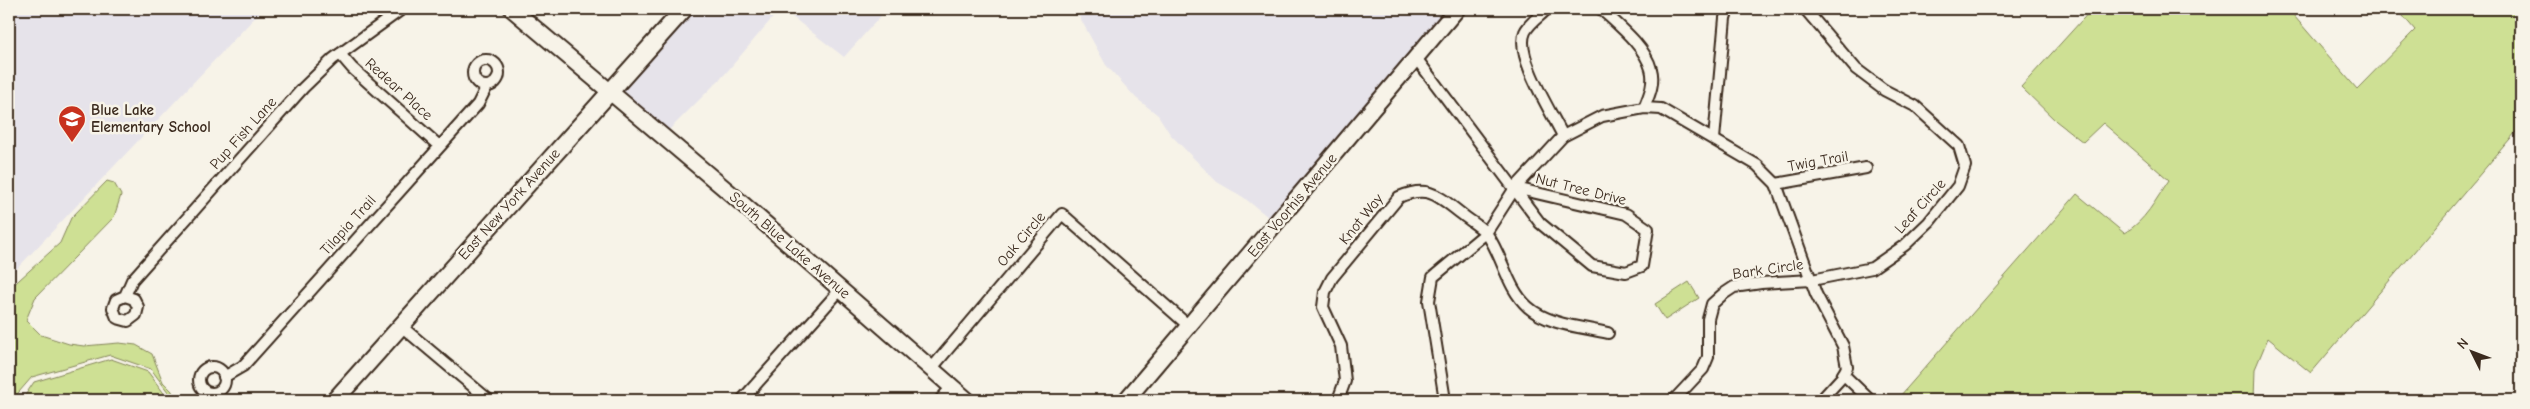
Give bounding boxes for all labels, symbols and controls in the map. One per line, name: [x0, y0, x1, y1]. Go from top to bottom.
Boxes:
street label: Redear Place: [362, 54, 437, 124]
street label: Pup Fish Lane: [206, 93, 281, 173]
place label: Blue Lake Elementary School: [91, 101, 211, 136]
school or university icon: Blue Lake Elementary School: [57, 104, 87, 143]
street label: East New York Avenue: [454, 144, 564, 263]
street label: Twig Trail: [1786, 147, 1850, 175]
street label: East Voorhis Avenue: [1243, 149, 1341, 260]
street label: Nut Tree Drive: [1534, 169, 1629, 209]
street label: Leaf Circle: [1891, 174, 1950, 237]
street label: South Blue Lake Avenue: [726, 188, 854, 303]
street label: Knot Way: [1335, 190, 1387, 248]
street label: Tilapia Trail: [316, 191, 380, 259]
street label: Oak Circle: [993, 208, 1049, 270]
street label: Bark Circle: [1731, 255, 1805, 283]
north arrow: [2448, 326, 2498, 376]
text: N: [2453, 335, 2472, 353]

